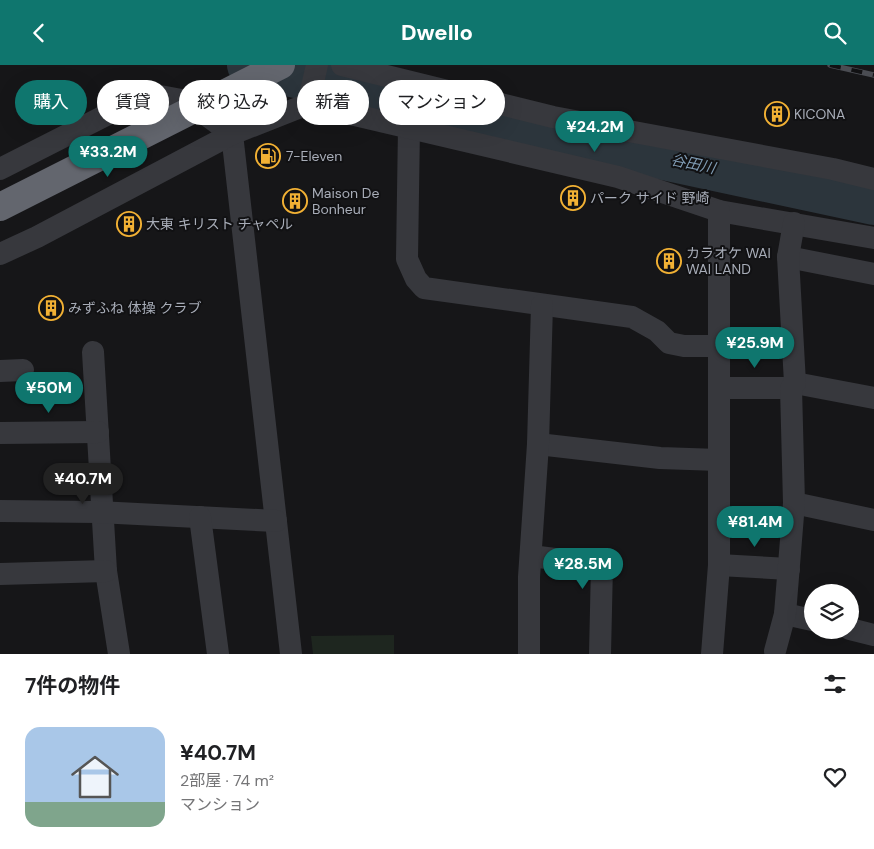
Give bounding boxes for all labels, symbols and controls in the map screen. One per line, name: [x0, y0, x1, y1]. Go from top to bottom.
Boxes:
text: Dwello: [401, 18, 473, 47]
icon: back: [25, 19, 53, 47]
icon: search: [821, 19, 849, 47]
chip: 購入: [15, 80, 87, 125]
chip: 賃貸: [97, 80, 169, 125]
chip: 絞り込み: [179, 80, 287, 125]
chip: 新着: [297, 80, 369, 125]
chip: マンション: [379, 80, 505, 125]
building icon: KICONA: [764, 101, 790, 127]
place label: KICONA: [794, 105, 845, 123]
pin: ¥24.2M: [554, 111, 636, 153]
text: ¥24.2M: [566, 116, 624, 137]
pin: ¥33.2M: [67, 135, 149, 178]
text: ¥33.2M: [79, 141, 137, 162]
fuel station icon: 7-Eleven: [255, 143, 281, 169]
place label: 7-Eleven: [286, 147, 342, 165]
water label: 谷田川: [669, 150, 719, 179]
place label: Maison De Bonheur: [312, 184, 379, 218]
building icon: パーク サイド 野崎: [560, 185, 586, 211]
building icon: Maison De Bonheur: [282, 188, 308, 214]
place label: パーク サイド 野崎: [590, 189, 709, 207]
building icon: 大東 キリスト チャペル: [116, 211, 142, 237]
place label: 大東 キリスト チャペル: [146, 215, 293, 233]
place label: カラオケ WAI WAI LAND: [686, 244, 771, 278]
building icon: カラオケ WAI WAI LAND: [656, 248, 682, 274]
building icon: みずふね 体操 クラブ: [38, 295, 64, 321]
place label: みずふね 体操 クラブ: [68, 299, 201, 317]
pin: ¥25.9M: [714, 327, 796, 369]
text: ¥25.9M: [726, 332, 784, 353]
pin: ¥50M: [19, 371, 79, 414]
text: ¥50M: [26, 377, 72, 398]
pin: ¥40.7M: [42, 463, 124, 505]
text: ¥40.7M: [54, 468, 112, 489]
pin: ¥81.4M: [714, 505, 796, 548]
text: ¥81.4M: [728, 511, 782, 532]
pin: ¥28.5M: [542, 547, 624, 590]
text: ¥28.5M: [554, 553, 612, 574]
map controls: [804, 584, 859, 639]
button: layers: [804, 584, 859, 639]
icon: filters: [821, 670, 849, 698]
text: 7件の物件: [25, 672, 120, 700]
text: ¥40.7M: [180, 739, 256, 767]
icon: home: [65, 747, 125, 807]
icon: heart: [821, 763, 849, 791]
text: 2部屋 · 74 m²: [180, 770, 274, 791]
text: マンション: [180, 794, 260, 815]

